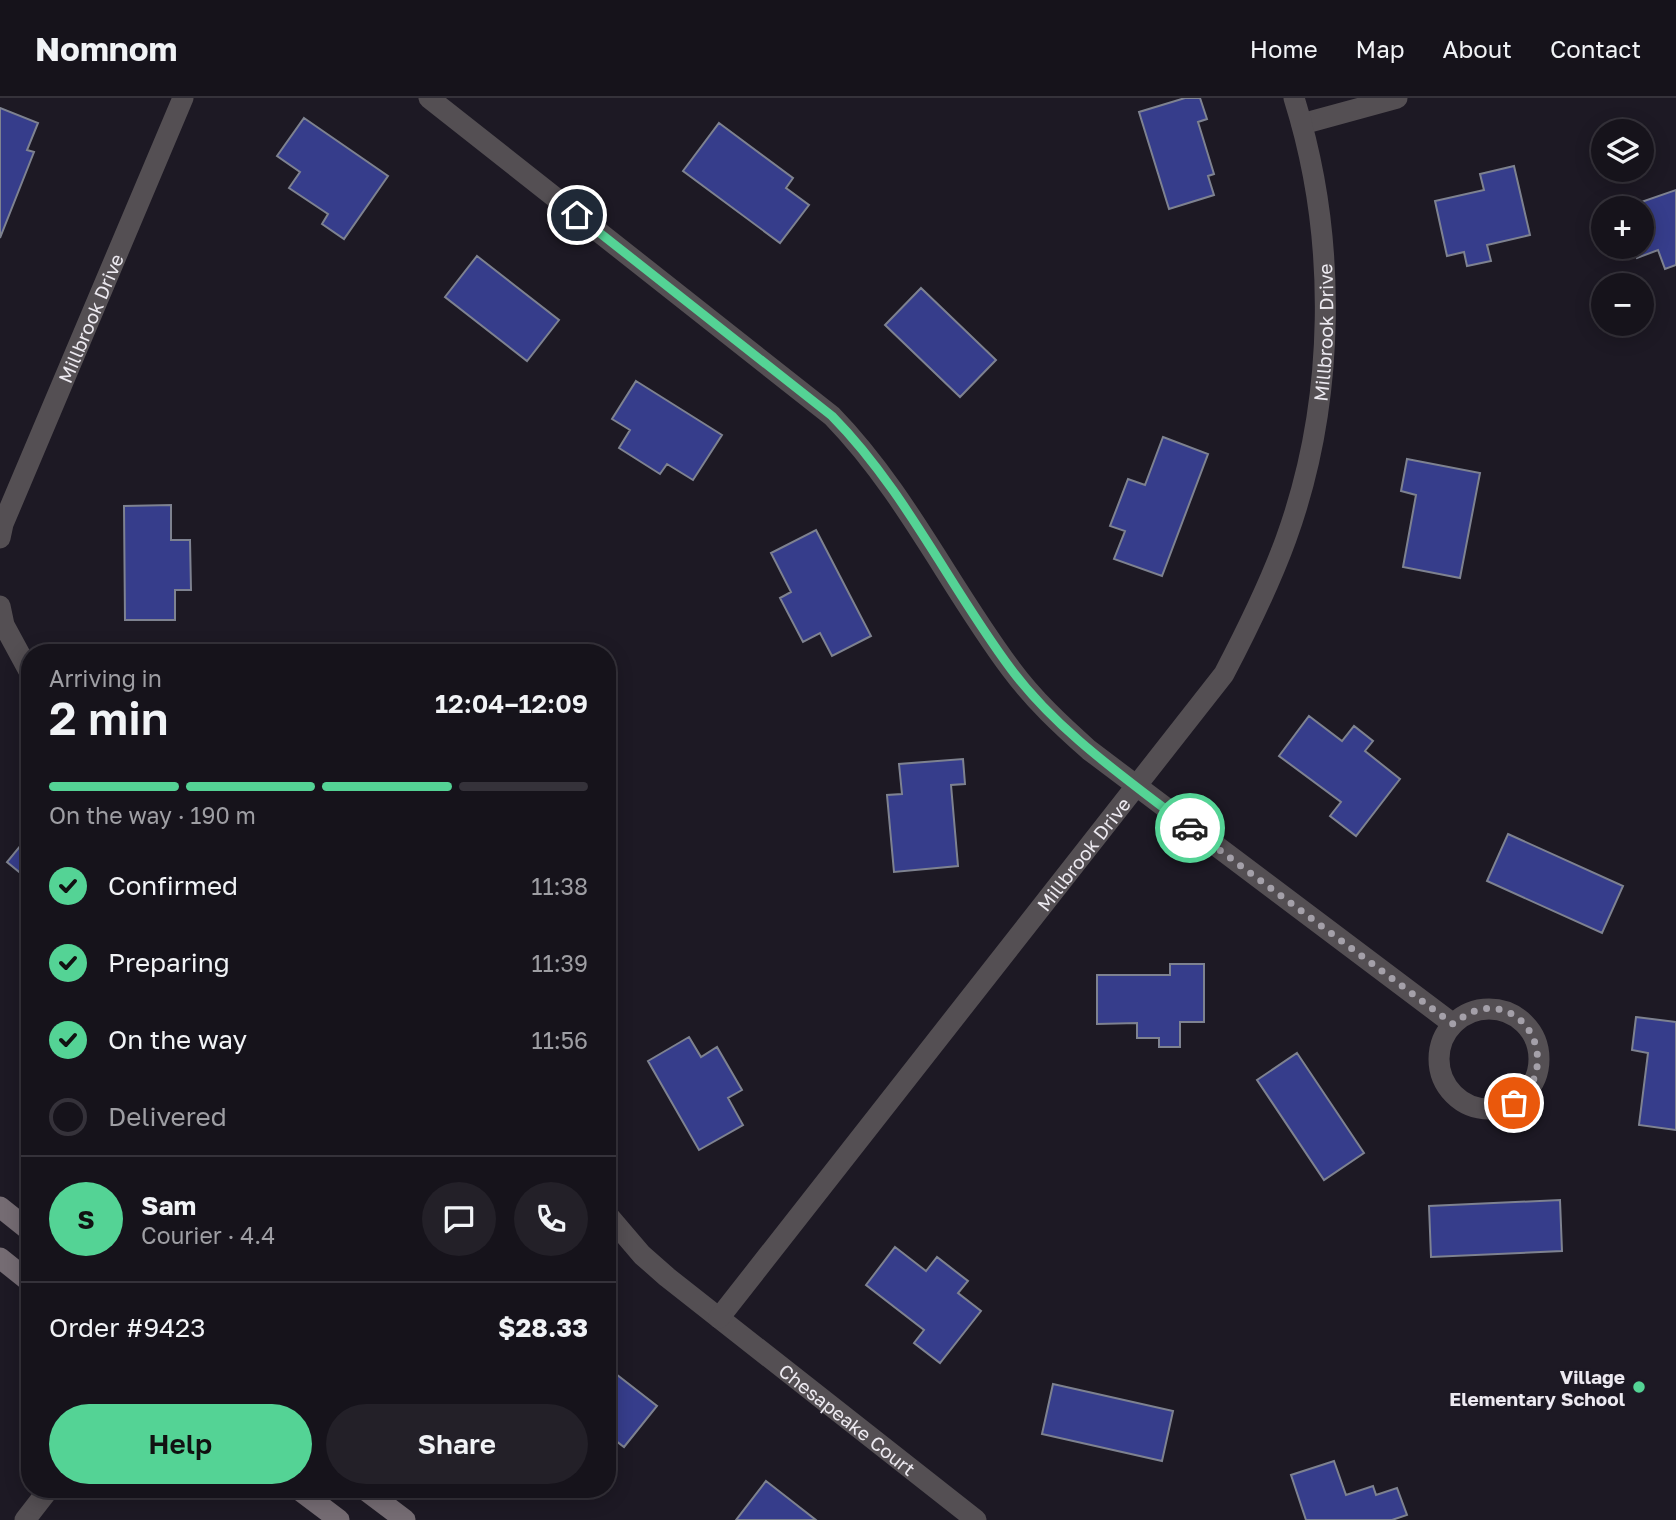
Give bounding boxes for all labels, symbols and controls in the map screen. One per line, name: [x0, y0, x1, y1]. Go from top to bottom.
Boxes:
text: Nomnom: [35, 29, 177, 68]
text: Home: [1250, 34, 1318, 63]
text: Map: [1356, 34, 1405, 63]
text: About: [1443, 34, 1512, 63]
text: Contact: [1550, 34, 1641, 63]
map controls: [1591, 119, 1654, 336]
button: layers: [1591, 119, 1654, 182]
pin: [547, 185, 607, 245]
icon: home: [558, 196, 596, 234]
button: +: [1591, 196, 1654, 259]
street label: Millbrook Drive: [53, 250, 128, 386]
street label: Millbrook Drive: [1308, 263, 1337, 403]
button: −: [1591, 273, 1654, 336]
text: Arriving in: [49, 664, 162, 692]
text: 12:04–12:09: [435, 688, 588, 719]
text: 2 min: [49, 690, 169, 745]
street label: Millbrook Drive: [1031, 792, 1135, 915]
courier: [1155, 793, 1225, 863]
text: On the way · 190 m: [49, 801, 256, 829]
icon: car: [1171, 809, 1209, 847]
icon: check: [49, 867, 87, 905]
text: Confirmed: [108, 870, 238, 901]
text: 11:38: [531, 872, 588, 900]
icon: check: [49, 944, 87, 982]
text: Preparing: [108, 947, 230, 978]
text: 11:39: [531, 949, 588, 977]
icon: check: [49, 1021, 87, 1059]
text: On the way: [108, 1024, 247, 1055]
text: 11:56: [532, 1026, 588, 1054]
pin: [1484, 1073, 1544, 1133]
icon: bag: [1495, 1084, 1533, 1122]
text: Delivered: [108, 1101, 227, 1132]
button: chat: [422, 1182, 496, 1256]
button: phone: [514, 1182, 588, 1256]
text: Sam: [141, 1190, 196, 1221]
text: S: [77, 1204, 95, 1235]
text: Courier · 4.4: [141, 1221, 275, 1249]
text: Order #9423: [49, 1312, 205, 1343]
text: $28.33: [498, 1312, 588, 1343]
street label: Chesapeake Court: [775, 1358, 921, 1480]
place label: Village Elementary School: [1449, 1365, 1625, 1410]
marker: Village Elementary School: [1631, 1379, 1647, 1395]
button: Help: [49, 1404, 312, 1484]
button: Share: [326, 1404, 588, 1484]

